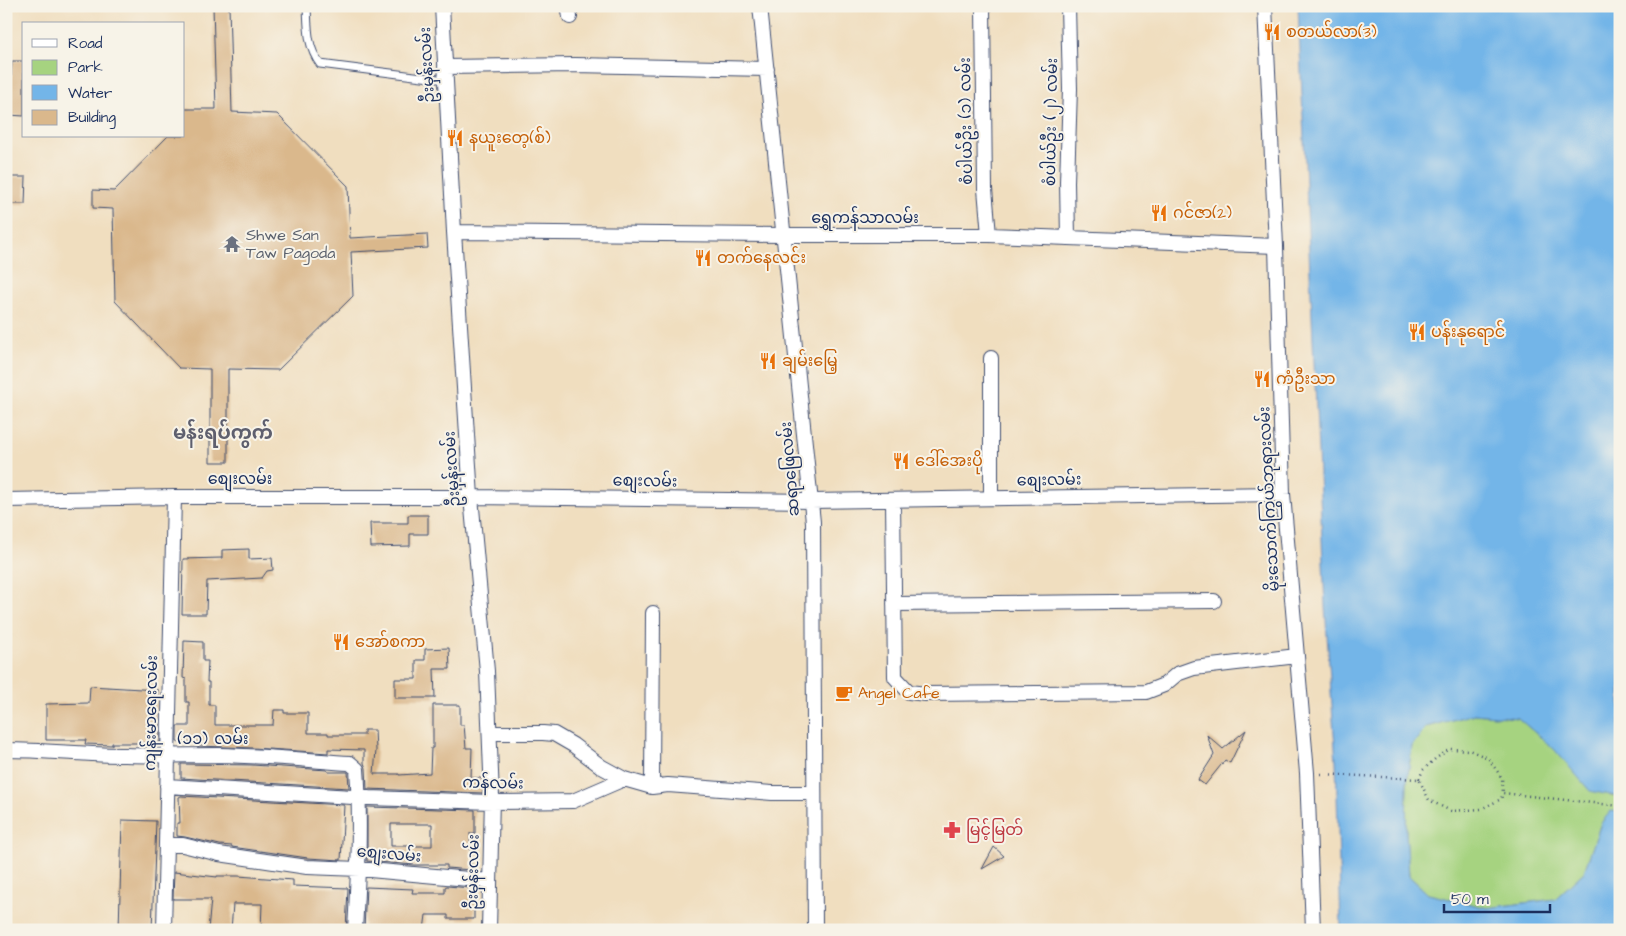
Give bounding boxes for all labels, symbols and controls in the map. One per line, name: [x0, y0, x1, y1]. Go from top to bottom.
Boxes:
place label: စတယ်လာ(3): [1286, 20, 1377, 43]
legend: [22, 22, 185, 138]
restaurant icon: စတယ်လာ(3): [1262, 22, 1282, 42]
street label: ဦးမှန်းလမ်း: [413, 26, 443, 104]
text: Road: [68, 33, 103, 54]
text: Park: [68, 57, 103, 78]
street label: စံပါယ်ဦး (၁) လမ်း: [953, 57, 980, 185]
street label: စံပါယ်ဦး (၂) လမ်း: [1038, 58, 1065, 186]
text: Water: [68, 83, 112, 104]
text: Building: [68, 107, 116, 129]
place label: နယူးတေ့(စ်): [469, 126, 551, 152]
restaurant icon: နယူးတေ့(စ်): [445, 128, 465, 148]
place label: ဂင်ဇာ(2): [1173, 201, 1232, 224]
restaurant icon: ဂင်ဇာ(2): [1149, 203, 1169, 223]
street label: ‌ရွှေကန်သာလမ်း: [811, 206, 919, 231]
place label: Shwe San Taw Pagoda: [246, 224, 335, 265]
temple icon: Shwe San Taw Pagoda: [222, 234, 242, 254]
place label: တက်နေလင်း: [717, 246, 806, 271]
restaurant icon: တက်နေလင်း: [693, 248, 713, 268]
place label: ပန်းနုရောင်: [1431, 320, 1505, 346]
restaurant icon: ပန်းနုရောင်: [1407, 322, 1427, 342]
place label: ချမ်းမြေ့: [782, 349, 838, 374]
restaurant icon: ချမ်းမြေ့: [758, 351, 778, 371]
place label: ကံဦးသာ: [1276, 367, 1335, 392]
restaurant icon: ကံဦးသာ: [1252, 369, 1272, 389]
street label: မိုးသောက်ကြွယ်ဘုရားလမ်း: [1252, 406, 1288, 592]
district label: မန်းရပ်ကွက်: [173, 419, 273, 448]
street label: ဆရာဖြေလမ်း: [774, 421, 807, 517]
street label: ဦးမှန်းလမ်း: [437, 430, 469, 508]
place label: ဒေါ်အေးပို: [915, 449, 983, 475]
restaurant icon: ဒေါ်အေးပို: [891, 451, 911, 471]
street label: စျေးလမ်း: [208, 467, 272, 492]
street label: စျေးလမ်း: [1016, 467, 1082, 494]
street label: စျေးလမ်း: [612, 468, 678, 495]
place label: အော်စကာ: [355, 630, 425, 653]
restaurant icon: အော်စကာ: [331, 632, 351, 652]
street label: ကျန်းမာရေးလမ်း: [138, 655, 165, 771]
place label: Angel Cafe: [858, 682, 940, 705]
cafe icon: Angel Cafe: [834, 683, 854, 703]
street label: (၁၁) လမ်း: [177, 727, 249, 750]
street label: ကန်လမ်း: [462, 770, 524, 797]
place label: မြင့်မြတ်: [966, 818, 1023, 843]
pharmacy icon: မြင့်မြတ်: [942, 820, 962, 840]
street label: ဦးမှန်းလမ်း: [460, 834, 488, 910]
street label: စျေးလမ်း: [356, 839, 422, 870]
scale bar: [1444, 881, 1550, 913]
text: 50 m: [1451, 889, 1489, 910]

